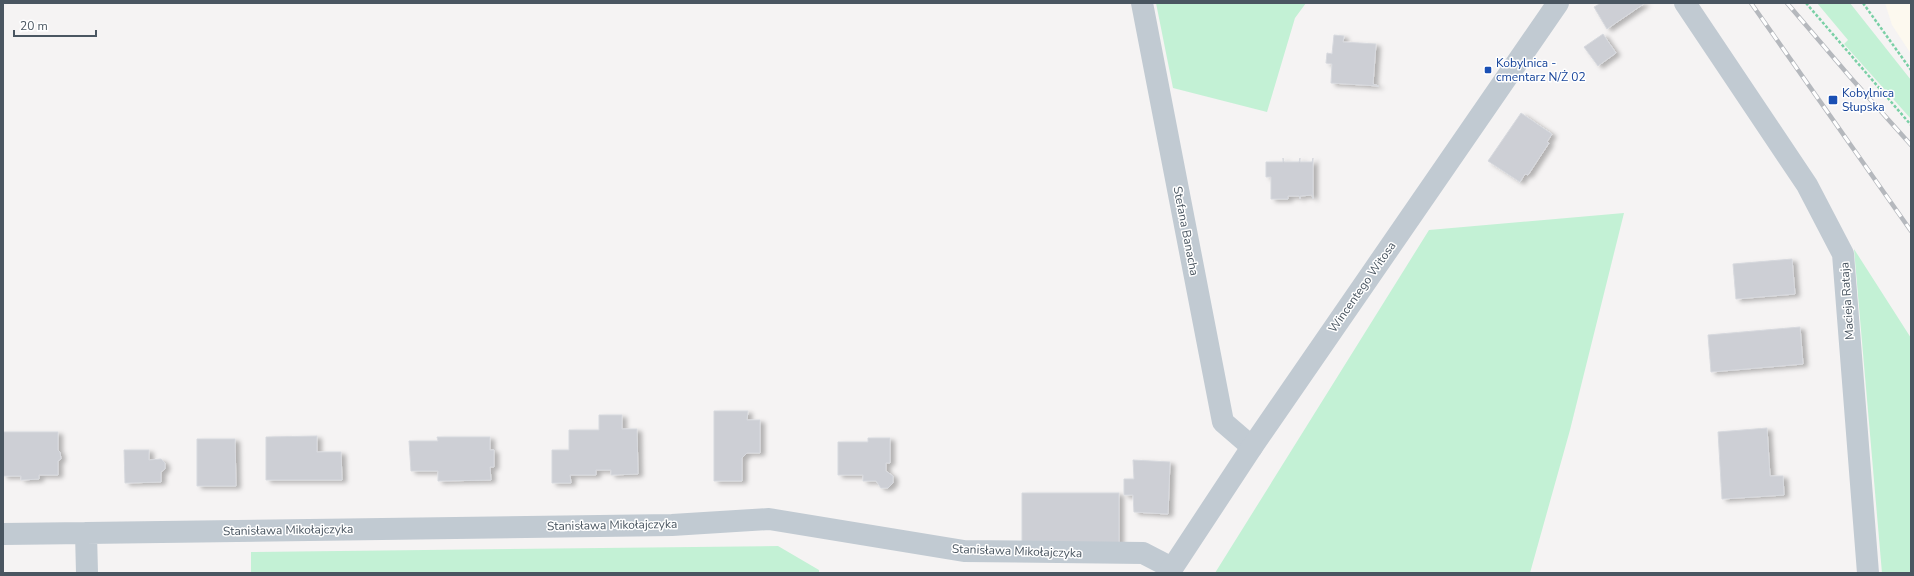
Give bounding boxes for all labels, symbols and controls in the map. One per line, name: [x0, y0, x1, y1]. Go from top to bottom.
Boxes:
scale bar: [14, 12, 96, 38]
text: 20 m: [20, 18, 48, 34]
place label: Kobylnica - cmentarz N/Ż 02: [1496, 55, 1586, 85]
marker: Kobylnica - cmentarz N/Ż 02: [1483, 65, 1493, 75]
place label: Kobylnica Słupska: [1842, 85, 1894, 115]
marker: Kobylnica Słupska: [1827, 94, 1839, 106]
street label: Stefana Banacha: [1169, 185, 1203, 277]
street label: Wincentego Witosa: [1325, 238, 1399, 336]
street label: Macieja Rataja: [1836, 262, 1858, 340]
street label: Stanisława Mikołajczyka: [547, 516, 677, 534]
street label: Stanisława Mikołajczyka: [223, 521, 353, 539]
street label: Stanisława Mikołajczyka: [952, 541, 1082, 561]

